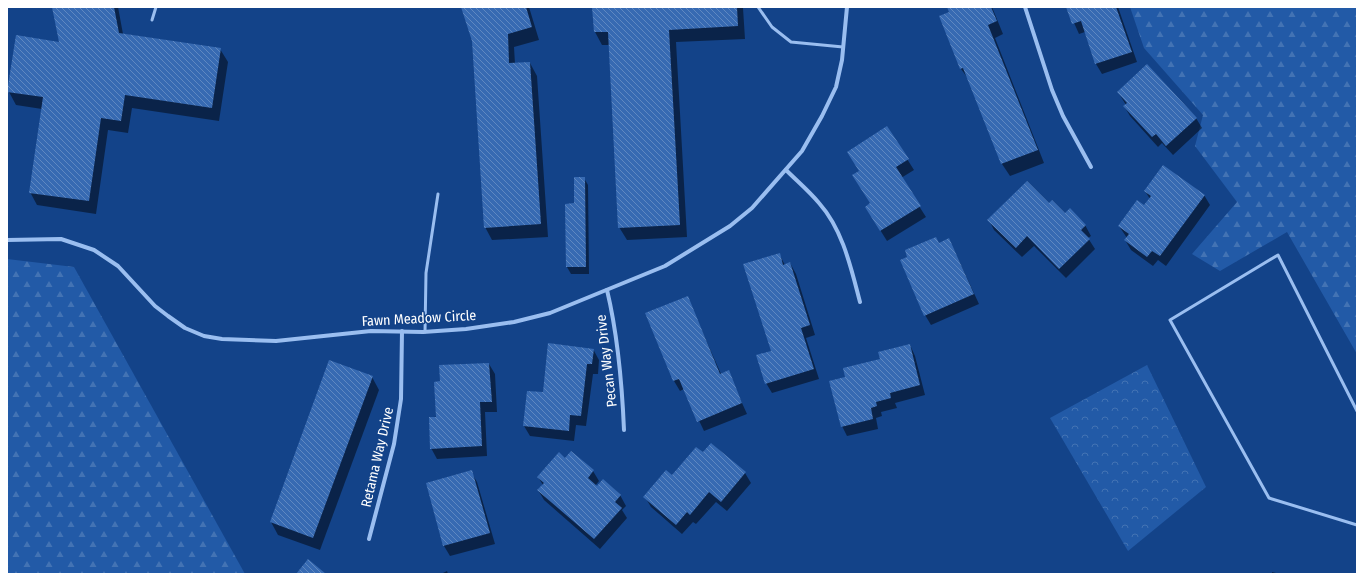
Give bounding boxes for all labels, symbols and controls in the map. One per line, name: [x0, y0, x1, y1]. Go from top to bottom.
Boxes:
street label: Fawn Meadow Circle: [361, 307, 477, 330]
street label: Pecan Way Drive: [592, 314, 621, 408]
street label: Retama Way Drive: [358, 405, 397, 509]

